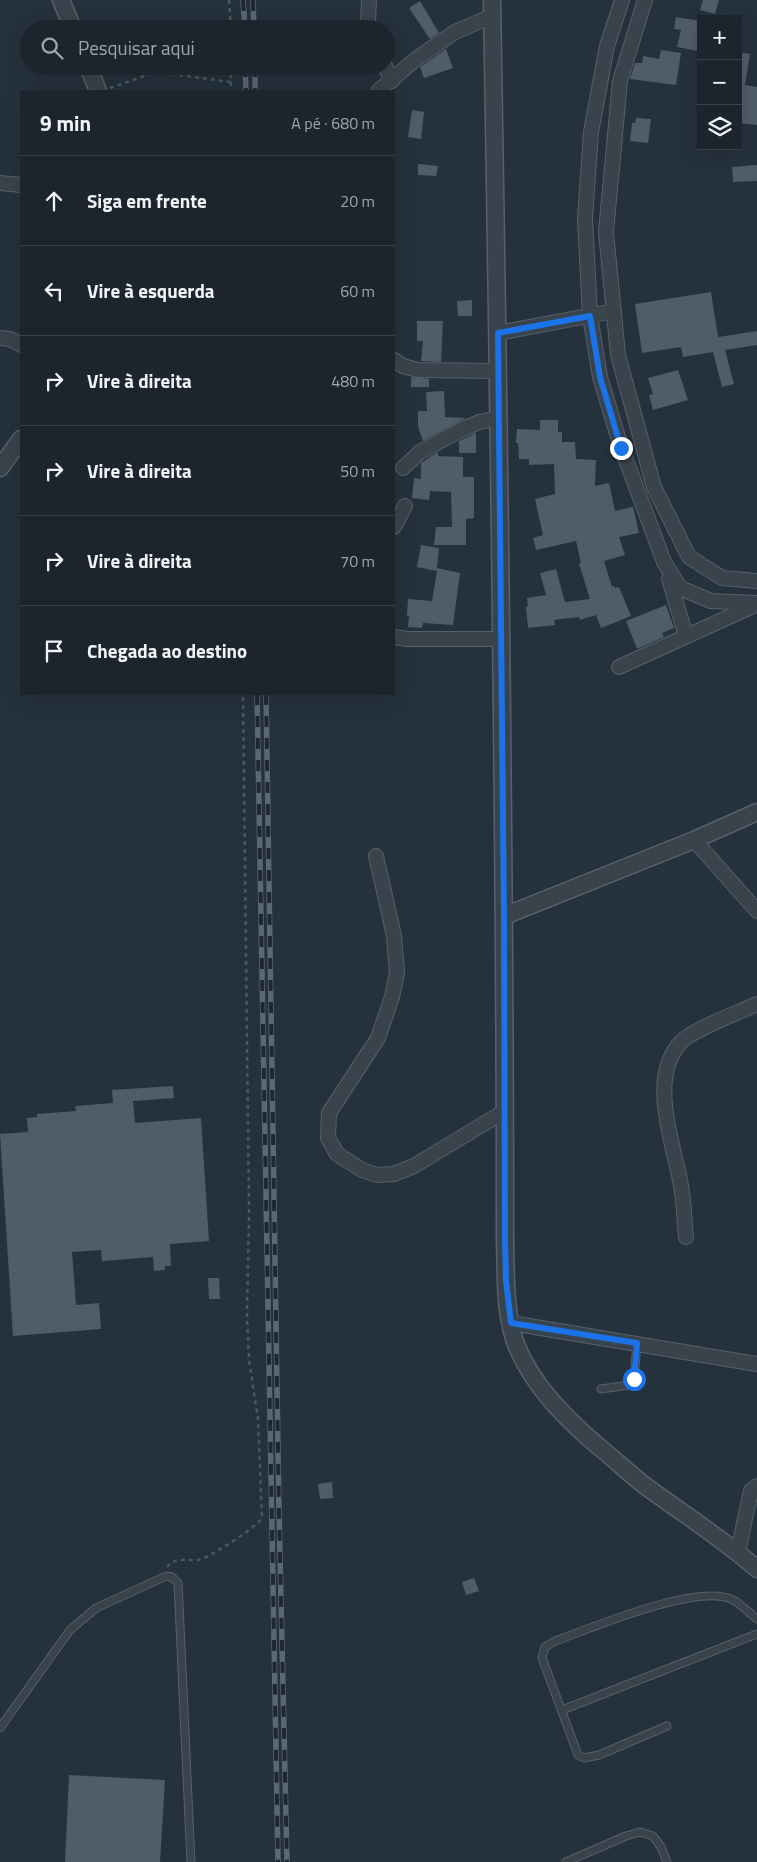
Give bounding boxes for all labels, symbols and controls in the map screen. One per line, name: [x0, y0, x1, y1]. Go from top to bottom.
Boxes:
map controls: [697, 15, 742, 150]
button: +: [697, 15, 742, 60]
search box: [20, 20, 395, 75]
text: Pesquisar aqui: [78, 33, 195, 62]
icon: search: [38, 34, 66, 62]
button: −: [697, 60, 742, 105]
button: layers: [697, 105, 742, 150]
text: 9 min: [40, 107, 91, 139]
text: A pé · 680 m: [291, 111, 375, 135]
text: Siga em frente: [87, 186, 207, 215]
icon: ahead: [40, 187, 68, 215]
text: 20 m: [340, 189, 375, 213]
text: Vire à esquerda: [87, 276, 215, 305]
icon: left: [40, 277, 68, 305]
text: 60 m: [340, 279, 375, 303]
text: Vire à direita: [87, 366, 192, 395]
icon: right: [40, 367, 68, 395]
text: 480 m: [331, 369, 375, 393]
route end: [610, 437, 633, 460]
text: Vire à direita: [87, 456, 192, 485]
icon: right: [40, 457, 68, 485]
text: 50 m: [340, 459, 375, 483]
text: Vire à direita: [87, 546, 192, 575]
icon: right: [40, 547, 68, 575]
text: 70 m: [340, 549, 375, 573]
text: Chegada ao destino: [87, 636, 247, 665]
icon: arrive: [40, 637, 68, 665]
route start: [623, 1368, 646, 1391]

